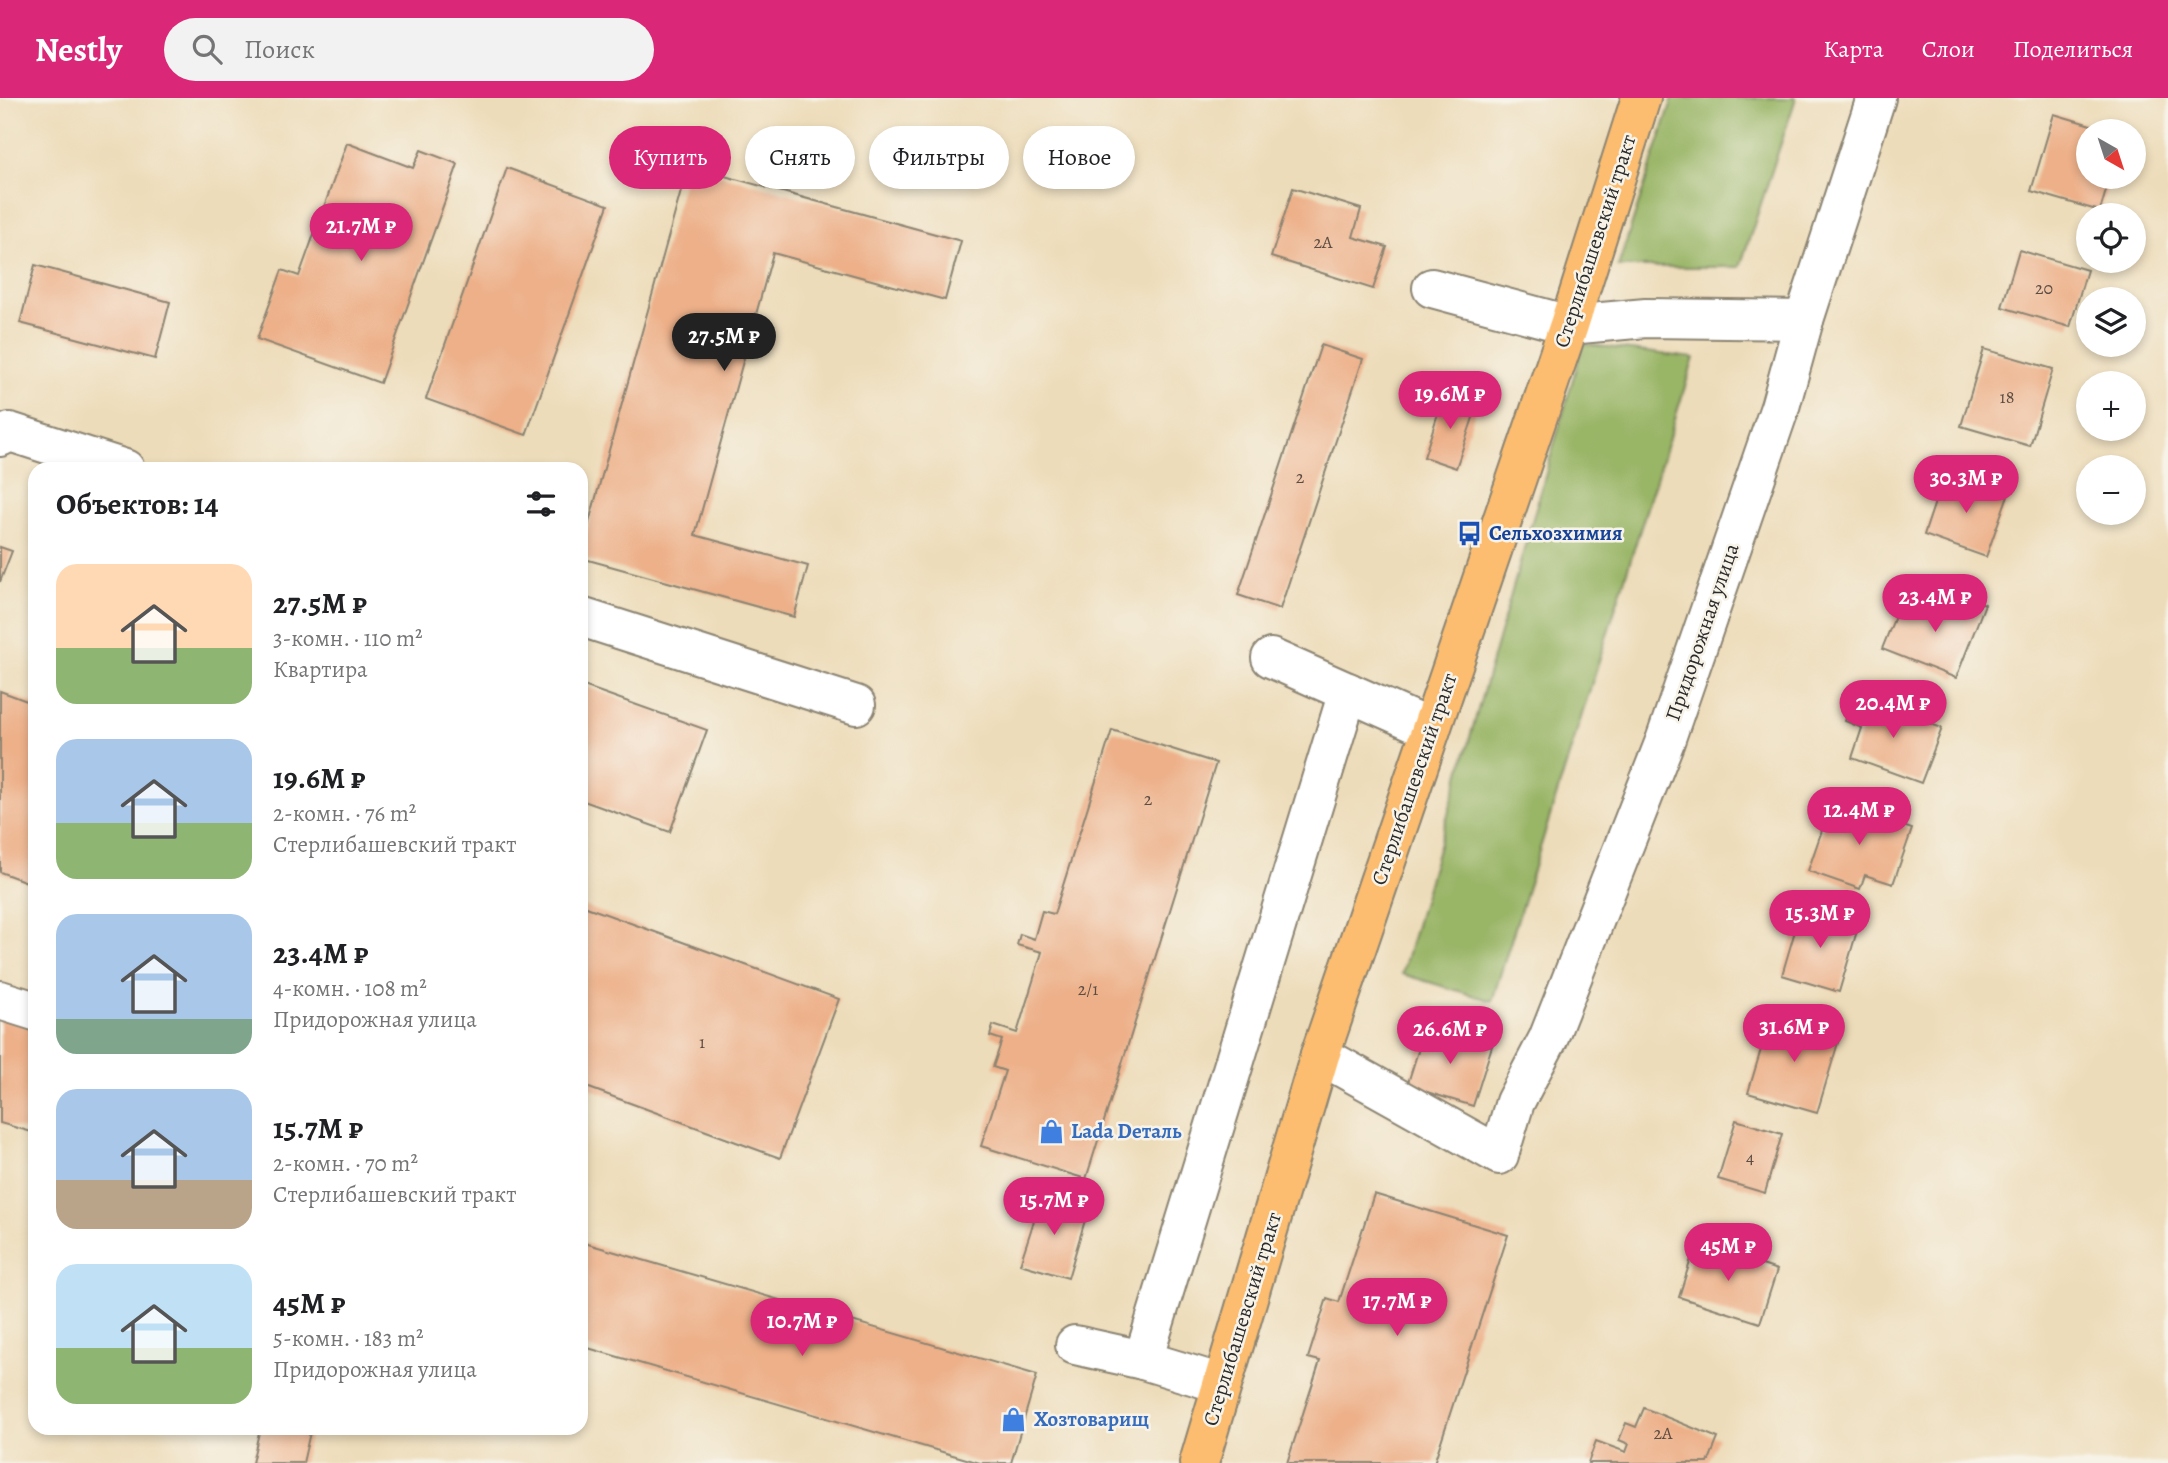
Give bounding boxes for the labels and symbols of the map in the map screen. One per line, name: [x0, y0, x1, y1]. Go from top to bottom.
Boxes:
north arrow: [2076, 119, 2146, 189]
street label: Стерлибашевский тракт: [1547, 131, 1643, 351]
pin: 21.7M ₽: [296, 204, 426, 263]
house number: 2А: [1313, 230, 1333, 254]
house number: 20: [2035, 276, 2053, 300]
pin: 27.5M ₽: [659, 314, 789, 373]
pin: 19.6M ₽: [1385, 372, 1515, 431]
house number: 18: [2000, 385, 2014, 409]
pin: 30.3M ₽: [1901, 456, 2031, 515]
house number: 2: [1296, 465, 1305, 489]
bus stop icon: Сельхозхимия: [1455, 519, 1483, 547]
place label: Сельхозхимия: [1489, 519, 1623, 547]
street label: Придорожная улица: [1658, 539, 1746, 725]
pin: 23.4M ₽: [1870, 574, 2000, 634]
street label: Стерлибашевский тракт: [1365, 669, 1463, 889]
pin: 20.4M ₽: [1828, 680, 1958, 740]
house number: 2: [1144, 787, 1153, 811]
pin: 12.4M ₽: [1794, 788, 1924, 847]
pin: 15.3M ₽: [1755, 890, 1885, 950]
house number: 2/1: [1078, 977, 1098, 1001]
pin: 31.6M ₽: [1729, 1004, 1859, 1064]
pin: 26.6M ₽: [1385, 1006, 1515, 1066]
house number: 1: [699, 1030, 705, 1054]
shop icon: Lada Dеталь: [1037, 1117, 1065, 1145]
place label: Lada Dеталь: [1071, 1117, 1182, 1145]
house number: 4: [1746, 1145, 1754, 1169]
pin: 15.7M ₽: [989, 1178, 1119, 1237]
street label: Стерлибашевский тракт: [1196, 1209, 1288, 1429]
pin: 45M ₽: [1679, 1224, 1777, 1283]
pin: 17.7M ₽: [1332, 1278, 1462, 1338]
pin: 10.7M ₽: [737, 1298, 867, 1358]
shop icon: Хозтоварищ: [1000, 1405, 1028, 1433]
place label: Хозтоварищ: [1034, 1405, 1149, 1433]
house number: 2А: [1653, 1421, 1673, 1445]

